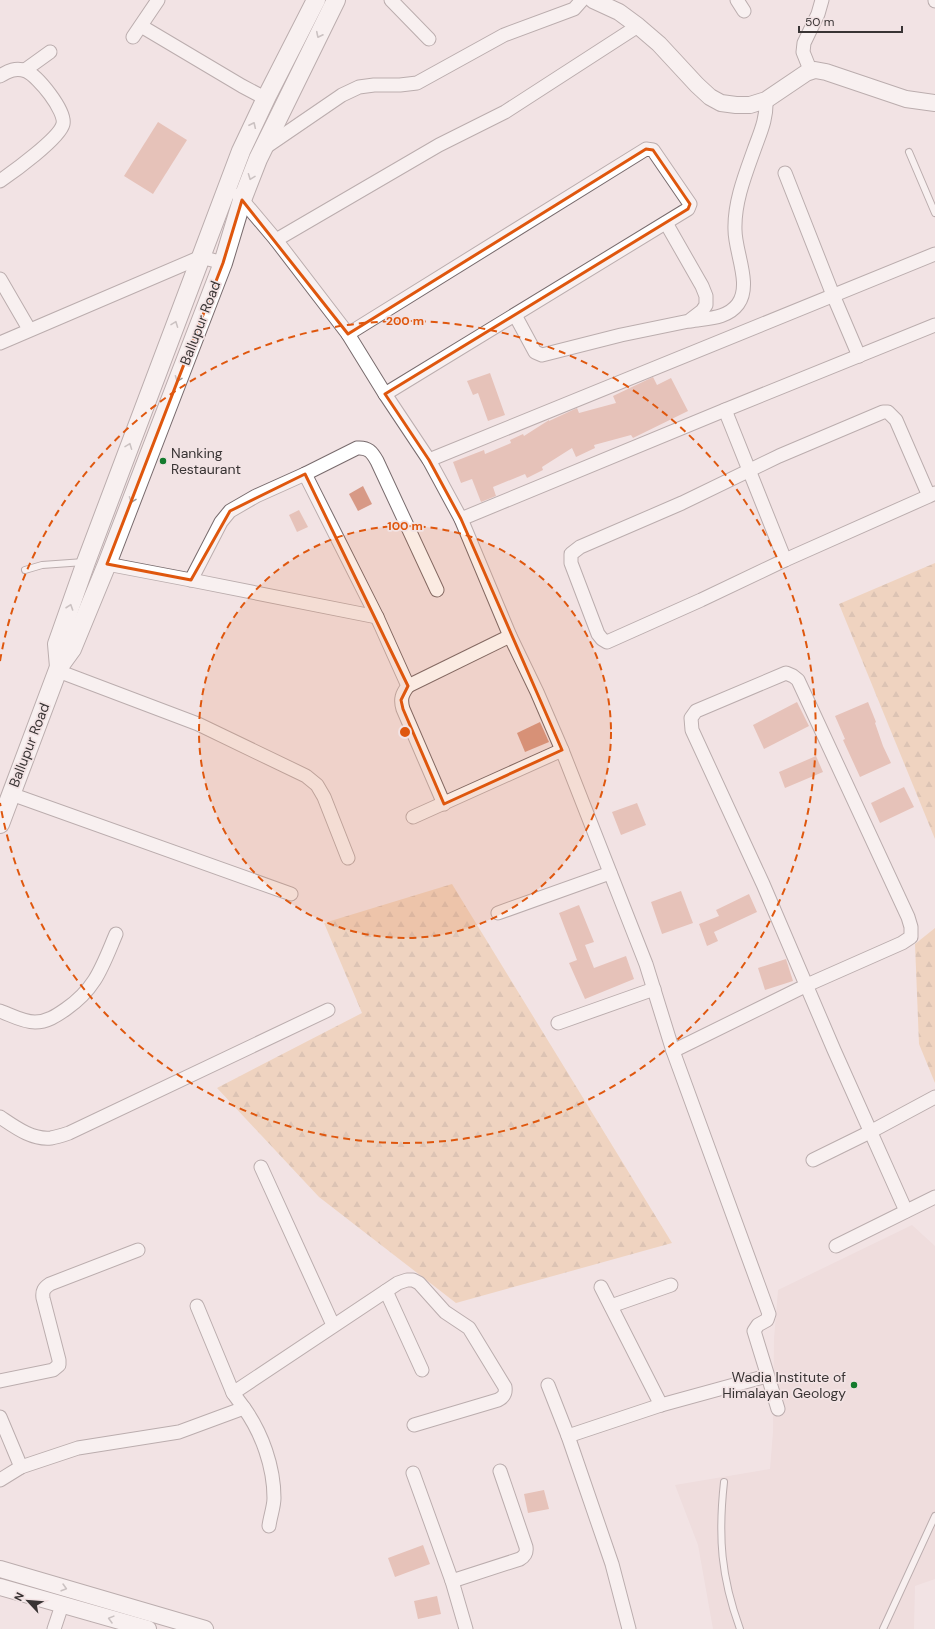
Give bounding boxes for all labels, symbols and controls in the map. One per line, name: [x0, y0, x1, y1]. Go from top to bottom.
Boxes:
scale bar: [799, 8, 902, 34]
text: 50 m: [805, 14, 834, 30]
one-way arrow: [316, 30, 324, 38]
one-way arrow: [248, 122, 256, 130]
one-way arrow: [247, 174, 255, 181]
street label: Ballupur Road: [176, 278, 224, 368]
text: 200 m: [386, 313, 424, 329]
one-way arrow: [171, 321, 179, 328]
one-way arrow: [175, 375, 183, 382]
one-way arrow: [125, 443, 133, 450]
place label: Nanking Restaurant: [171, 444, 241, 478]
marker: Nanking Restaurant: [158, 456, 168, 466]
one-way arrow: [128, 497, 136, 504]
text: 100 m: [387, 518, 423, 534]
one-way arrow: [65, 604, 73, 611]
street label: Ballupur Road: [5, 700, 53, 790]
centre of rings: [398, 725, 412, 739]
place label: Wadia Institute of Himalayan Geology: [722, 1368, 846, 1402]
marker: Wadia Institute of Himalayan Geology: [849, 1380, 859, 1390]
north arrow: [8, 1581, 48, 1621]
one-way arrow: [61, 1583, 68, 1592]
text: N: [11, 1590, 27, 1603]
one-way arrow: [108, 1615, 114, 1623]

